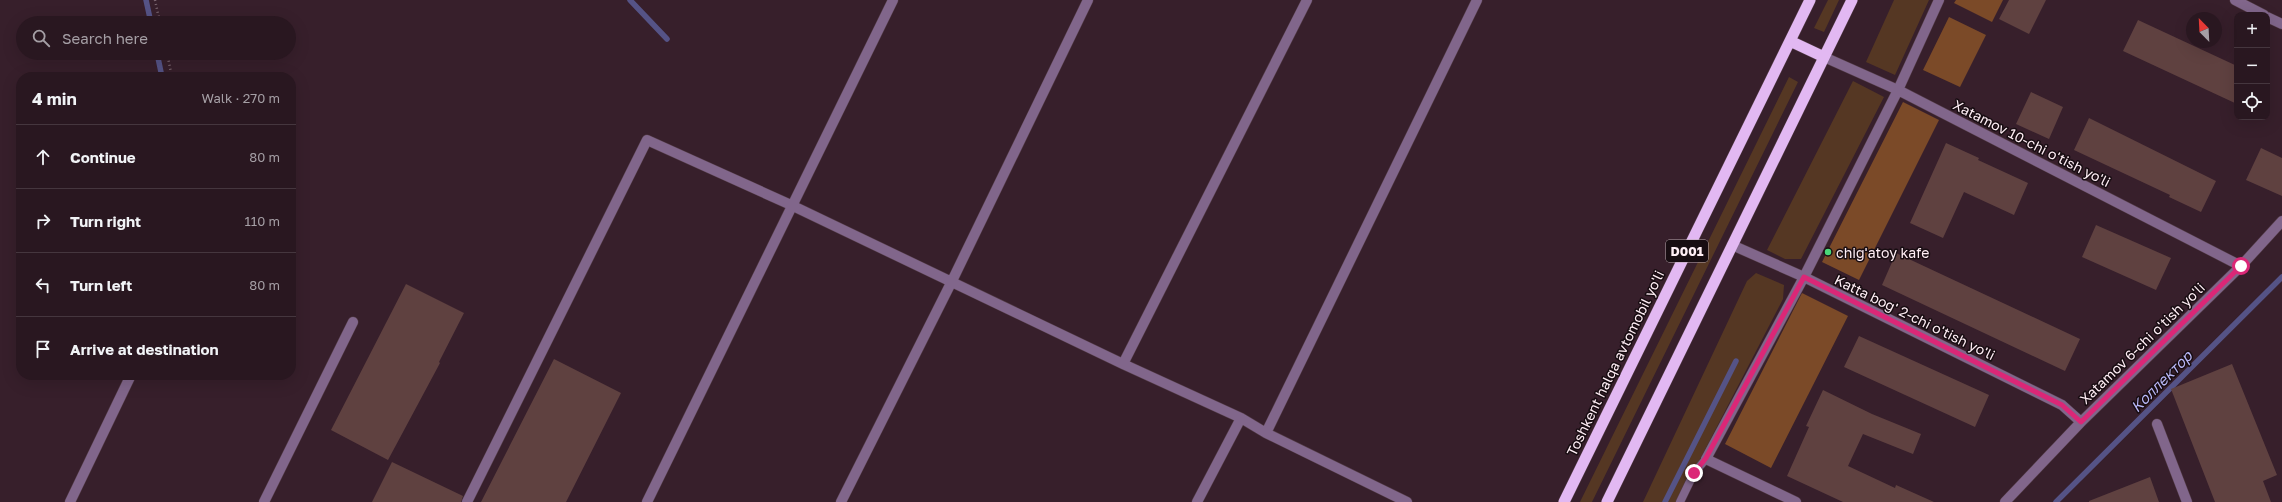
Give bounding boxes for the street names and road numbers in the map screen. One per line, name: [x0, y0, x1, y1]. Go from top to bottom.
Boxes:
street label: Xatamov 10-chi o'tish yo'li: [1950, 96, 2114, 190]
road number: D001: [1666, 240, 1708, 262]
street label: Toshkent halqa avtomobil yo'li: [1563, 267, 1667, 459]
street label: Katta bog' 2-chi o'tish yo'li: [1832, 271, 1998, 363]
street label: Xatamov 6-chi o'tish yo'li: [2076, 279, 2208, 407]

